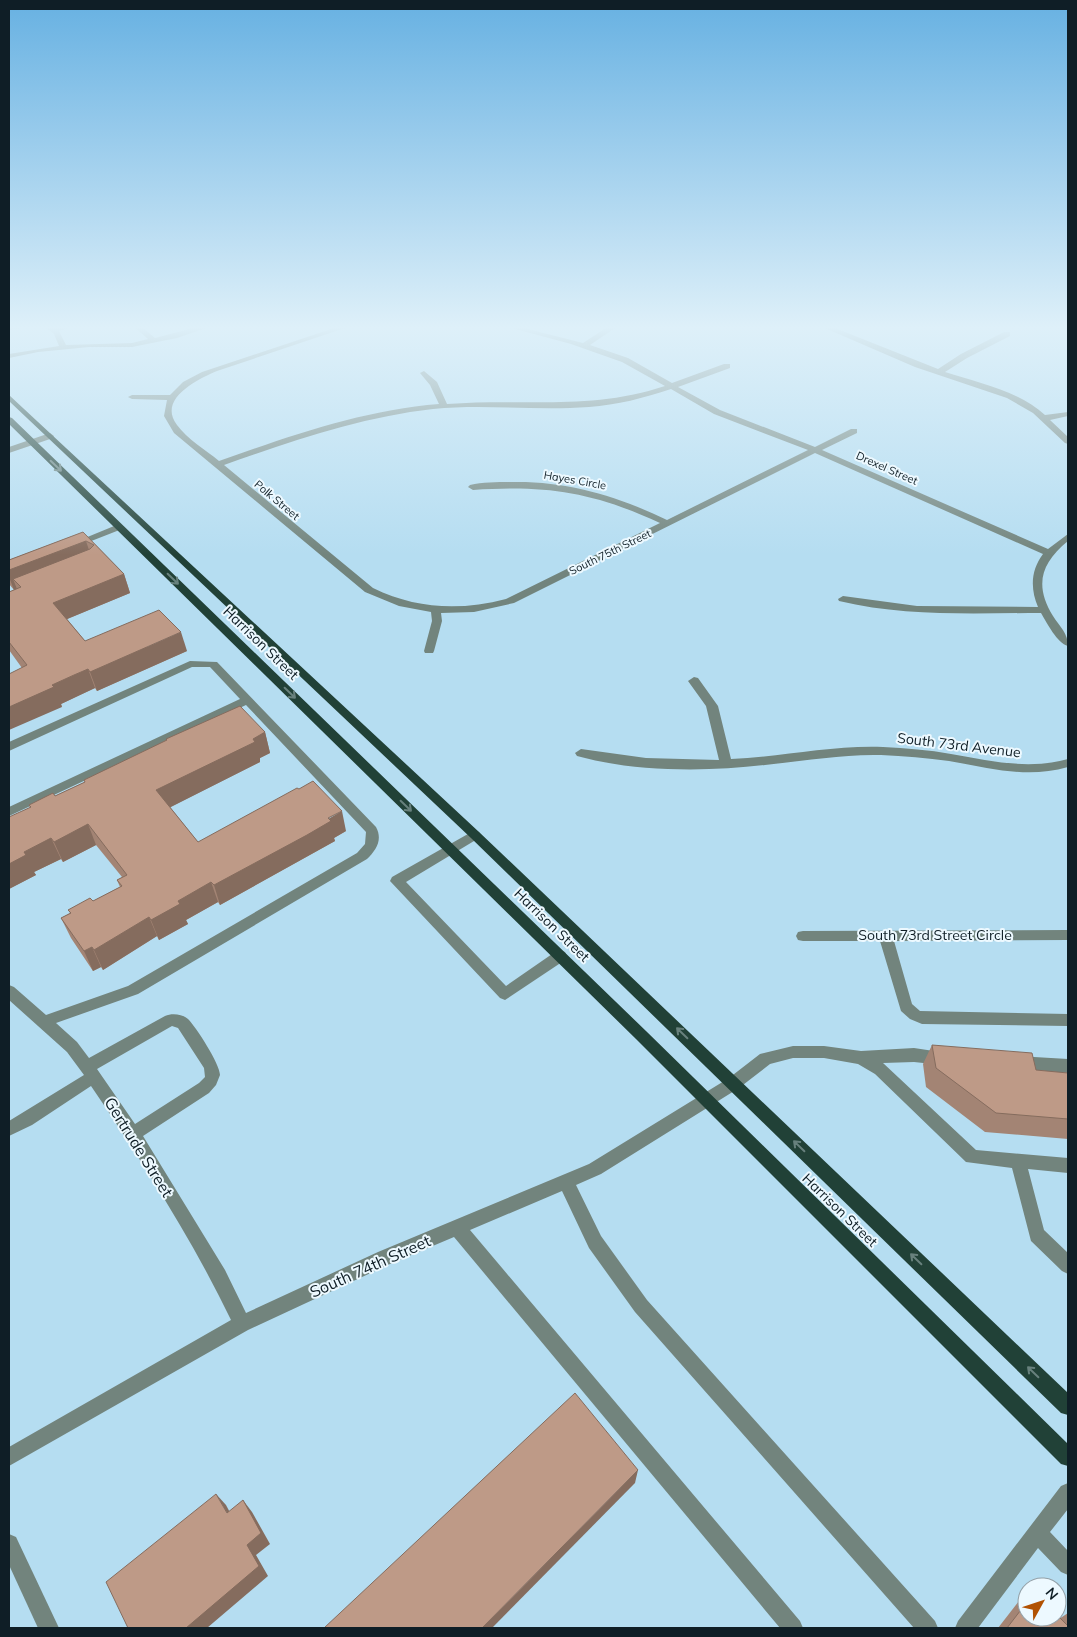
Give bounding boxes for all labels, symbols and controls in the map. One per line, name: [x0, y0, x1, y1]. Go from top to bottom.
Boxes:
street label: Drexel Street: [854, 448, 920, 488]
one-way arrow: [50, 460, 63, 472]
street label: Hayes Circle: [543, 468, 607, 492]
street label: Polk Street: [252, 477, 303, 523]
street label: South 75th Street: [567, 526, 653, 578]
one-way arrow: [167, 573, 179, 586]
street label: Harrison Street: [219, 602, 303, 684]
one-way arrow: [283, 687, 296, 699]
street label: South 73rd Avenue: [896, 729, 1022, 761]
one-way arrow: [400, 800, 412, 812]
street label: Harrison Street: [510, 884, 594, 966]
street label: South 73rd Street Circle: [858, 926, 1012, 944]
one-way arrow: [676, 1027, 689, 1039]
street label: Gertrude Street: [100, 1093, 178, 1201]
one-way arrow: [793, 1140, 806, 1152]
street label: Harrison Street: [798, 1169, 882, 1251]
street label: South 74th Street: [307, 1230, 434, 1302]
one-way arrow: [910, 1253, 923, 1265]
one-way arrow: [1027, 1366, 1039, 1378]
north arrow: [1017, 1577, 1067, 1627]
text: N: [1042, 1584, 1062, 1603]

